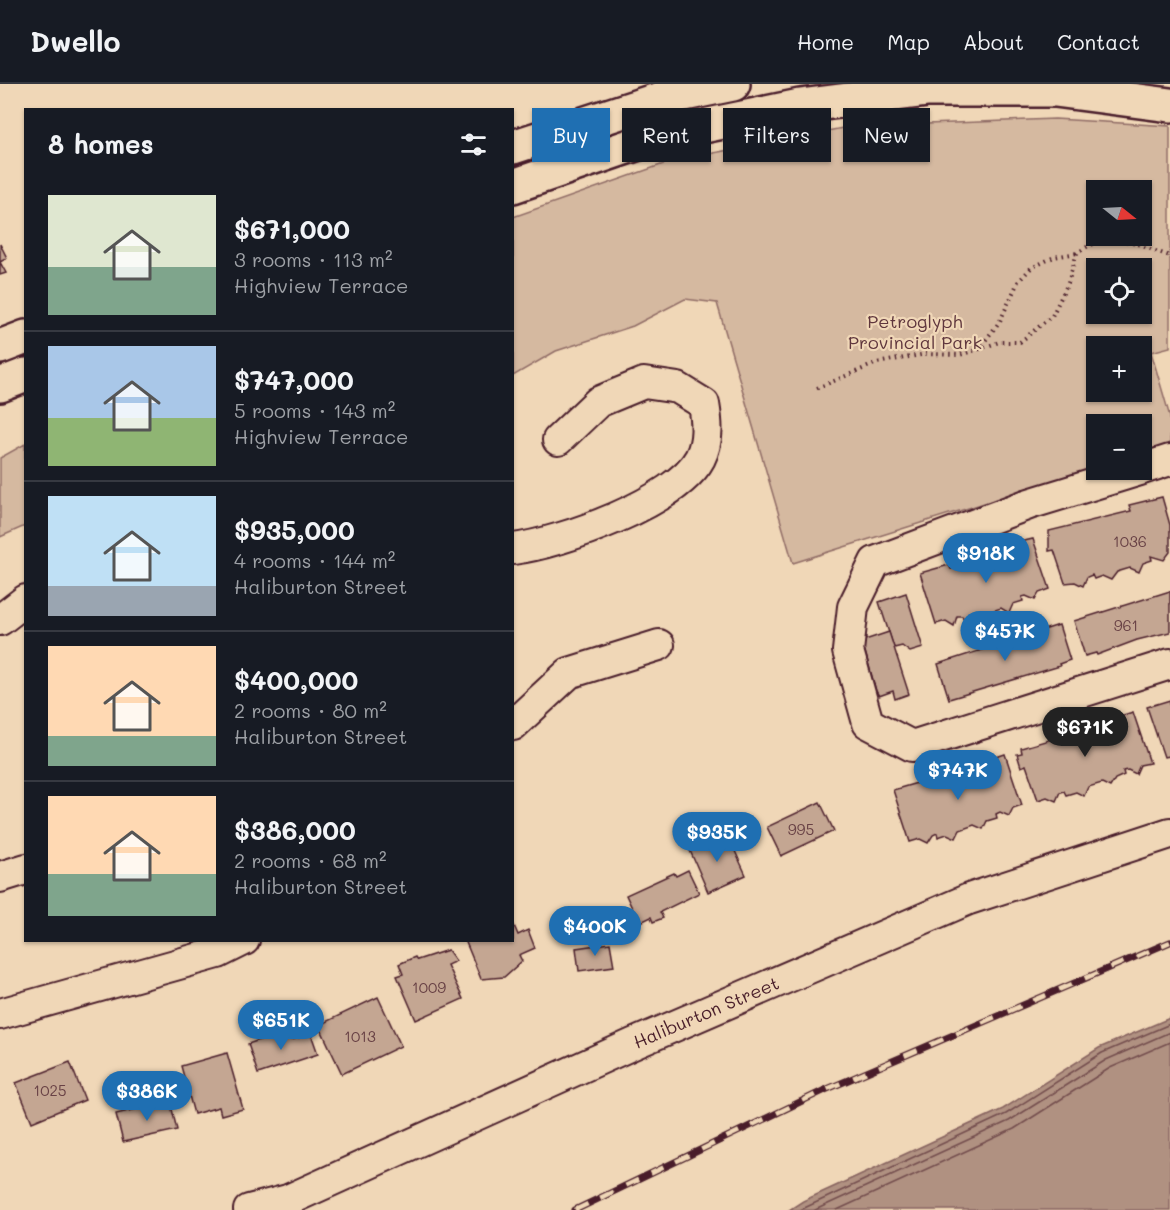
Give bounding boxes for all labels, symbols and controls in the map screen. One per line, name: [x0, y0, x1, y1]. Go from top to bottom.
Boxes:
text: Dwello: [30, 23, 120, 59]
text: Home: [797, 28, 854, 55]
text: Map: [887, 28, 930, 55]
text: About: [963, 28, 1024, 55]
text: Contact: [1057, 28, 1140, 55]
chip: Buy: [532, 108, 610, 162]
chip: Rent: [622, 108, 711, 162]
chip: Filters: [723, 108, 831, 162]
chip: New: [843, 108, 930, 162]
text: 8 homes: [48, 127, 154, 161]
icon: filters: [457, 128, 490, 161]
north arrow: [1086, 180, 1152, 246]
map controls: [1086, 180, 1152, 480]
text: $671,000: [234, 212, 350, 246]
icon: home: [96, 219, 168, 291]
text: 3 rooms · 113 m²: [234, 246, 393, 272]
button: locate: [1086, 258, 1152, 324]
text: Highview Terrace: [234, 272, 408, 298]
park label: Petroglyph Provincial Park: [848, 309, 982, 354]
button: +: [1086, 336, 1152, 402]
text: $747,000: [234, 363, 354, 397]
icon: home: [96, 370, 168, 442]
text: 5 rooms · 143 m²: [234, 397, 395, 423]
button: −: [1086, 414, 1152, 480]
text: Highview Terrace: [234, 423, 408, 449]
text: $935,000: [234, 513, 355, 547]
icon: home: [96, 520, 168, 592]
house number: 1036: [1113, 531, 1147, 551]
pin: $918K: [944, 533, 1028, 584]
text: $918K: [957, 539, 1015, 565]
text: 4 rooms · 144 m²: [234, 547, 395, 573]
text: Haliburton Street: [234, 573, 407, 599]
pin: $457K: [963, 611, 1047, 662]
house number: 961: [1114, 615, 1138, 635]
text: $457K: [974, 617, 1036, 643]
text: $400,000: [234, 663, 358, 697]
icon: home: [96, 670, 168, 742]
text: 2 rooms · 80 m²: [234, 697, 387, 723]
pin: $671K: [1043, 707, 1127, 758]
text: $671K: [1056, 713, 1114, 739]
text: Haliburton Street: [234, 723, 407, 749]
pin: $747K: [916, 750, 1000, 801]
text: $747K: [928, 756, 988, 782]
pin: $935K: [675, 812, 759, 863]
text: $386,000: [234, 813, 356, 847]
text: $935K: [686, 818, 748, 844]
house number: 995: [788, 819, 814, 839]
icon: home: [96, 820, 168, 892]
text: 2 rooms · 68 m²: [234, 847, 387, 873]
text: Haliburton Street: [234, 873, 407, 899]
pin: $400K: [553, 906, 637, 957]
text: $400K: [563, 912, 627, 938]
street label: Haliburton Street: [629, 970, 783, 1054]
house number: 1009: [412, 977, 446, 997]
pin: $651K: [239, 1000, 323, 1051]
text: $651K: [252, 1006, 310, 1032]
house number: 1013: [344, 1026, 376, 1046]
pin: $386K: [105, 1071, 189, 1122]
text: $386K: [116, 1077, 178, 1103]
house number: 1025: [33, 1080, 67, 1100]

